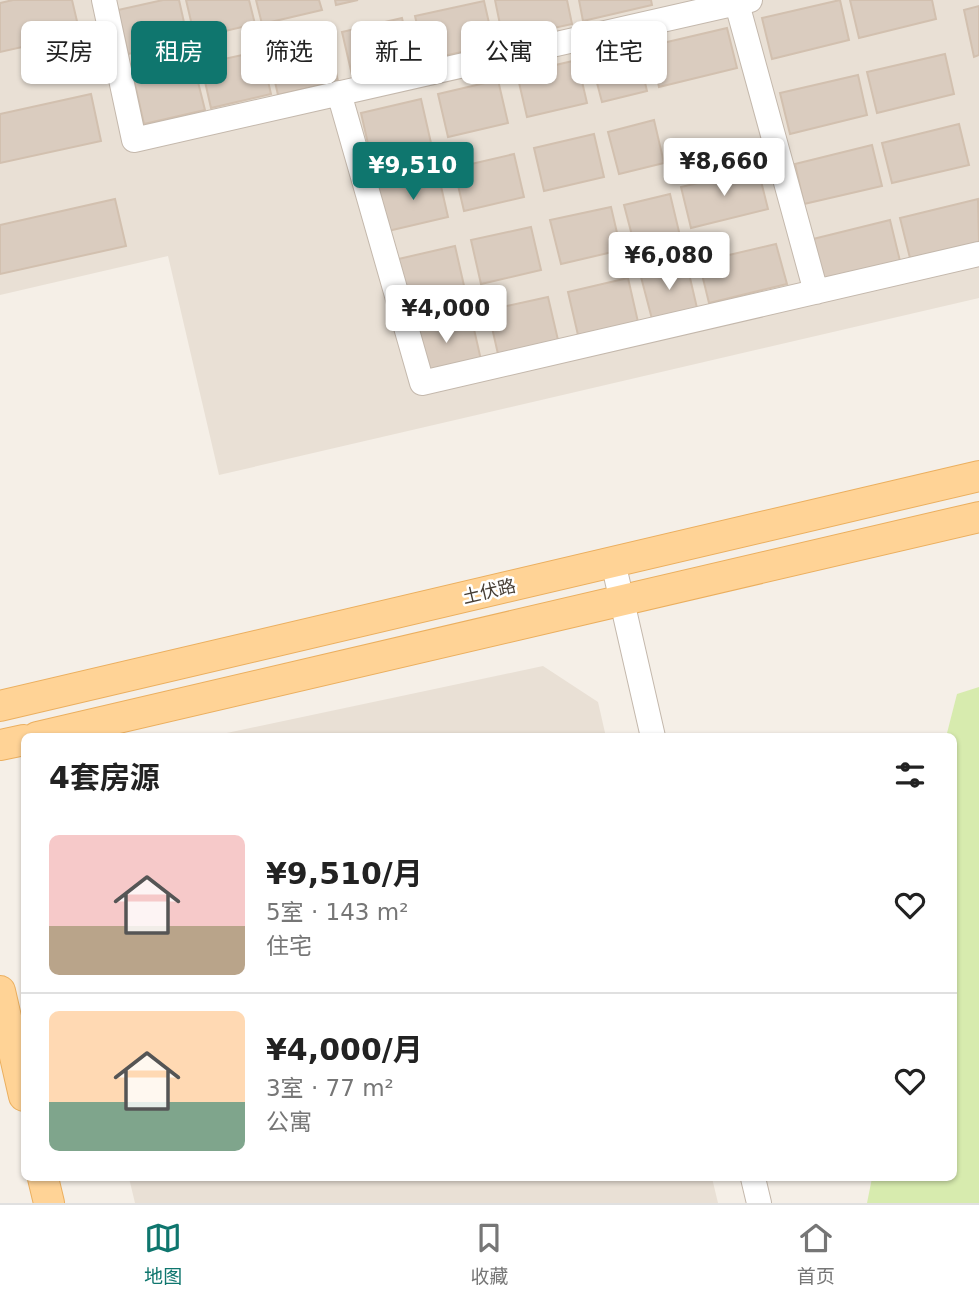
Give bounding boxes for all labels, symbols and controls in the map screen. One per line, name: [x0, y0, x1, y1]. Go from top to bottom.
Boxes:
chip: 买房: [21, 21, 117, 84]
chip: 租房: [131, 21, 227, 84]
chip: 筛选: [241, 21, 337, 84]
chip: 新上: [351, 21, 447, 84]
chip: 公寓: [461, 21, 557, 84]
chip: 住宅: [571, 21, 667, 84]
pin: ¥8,660: [667, 138, 781, 198]
pin: ¥9,510: [356, 142, 470, 202]
text: ¥8,660: [680, 148, 768, 174]
text: ¥9,510: [369, 152, 457, 178]
pin: ¥6,080: [612, 232, 726, 292]
text: ¥6,080: [625, 242, 713, 268]
pin: ¥4,000: [389, 286, 503, 345]
text: ¥4,000: [402, 295, 490, 321]
street label: 土伏路: [460, 575, 518, 607]
icon: filters: [891, 756, 929, 794]
text: 4套房源: [49, 760, 160, 795]
text: ¥9,510/月: [266, 856, 423, 891]
icon: home: [105, 863, 189, 947]
icon: heart: [891, 886, 929, 924]
text: 5室 · 143 m²: [266, 899, 408, 925]
text: 住宅: [266, 933, 312, 959]
text: ¥4,000/月: [266, 1032, 423, 1067]
icon: home: [105, 1039, 189, 1123]
icon: heart: [891, 1062, 929, 1100]
text: 3室 · 77 m²: [266, 1075, 394, 1101]
text: 公寓: [266, 1109, 312, 1135]
tab: 地图: [144, 1219, 182, 1288]
tab: 收藏: [470, 1219, 509, 1288]
tab: 首页: [797, 1219, 835, 1288]

